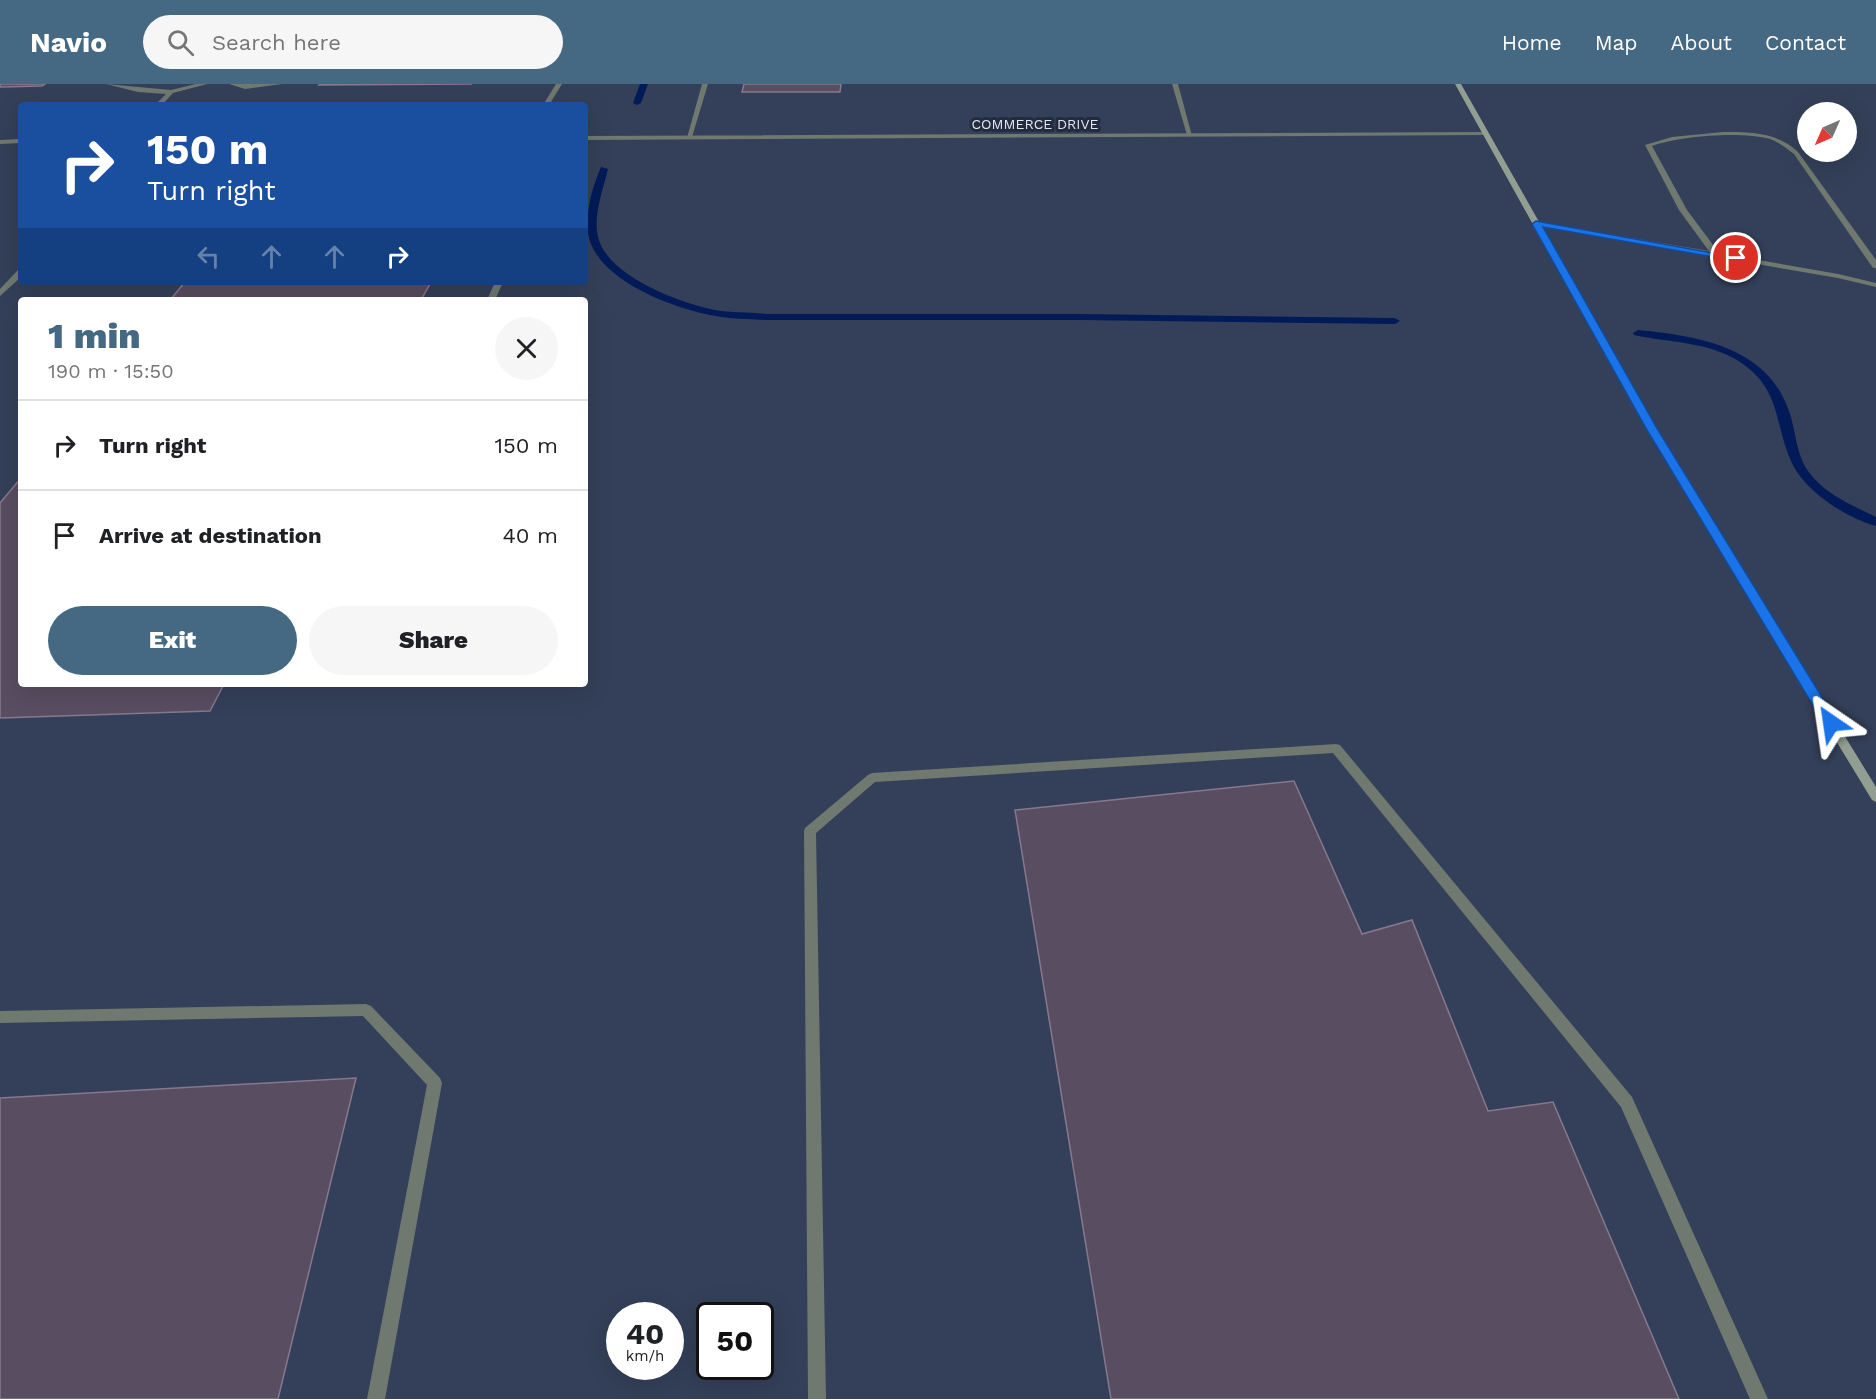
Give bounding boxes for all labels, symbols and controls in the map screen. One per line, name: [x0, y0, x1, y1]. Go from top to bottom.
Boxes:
search box: [143, 15, 563, 69]
text: Navio: [30, 26, 107, 59]
icon: search: [164, 26, 197, 59]
text: Search here: [212, 30, 341, 55]
text: Home: [1502, 30, 1562, 55]
text: Map: [1595, 30, 1638, 55]
text: About: [1671, 30, 1732, 55]
text: Contact: [1765, 30, 1846, 55]
north arrow: [1797, 102, 1857, 162]
map controls: [1797, 102, 1857, 162]
street label: COMMERCE DRIVE: [971, 116, 1099, 132]
text: 150 m: [147, 125, 268, 174]
icon: right: [48, 126, 126, 204]
text: Turn right: [147, 175, 276, 207]
pin: [1710, 232, 1761, 283]
icon: left: [192, 240, 225, 273]
icon: ahead: [255, 240, 288, 273]
icon: ahead: [318, 240, 351, 273]
icon: right: [381, 240, 414, 273]
icon: arrive: [1719, 241, 1752, 274]
text: 1 min: [48, 315, 141, 357]
button: close: [495, 317, 558, 380]
text: 190 m · 15:50: [48, 359, 174, 383]
icon: right: [48, 429, 81, 462]
text: Turn right: [99, 433, 206, 458]
text: 150 m: [494, 433, 558, 458]
icon: arrive: [48, 519, 81, 552]
text: Arrive at destination: [99, 523, 322, 548]
text: 40 m: [502, 523, 558, 548]
button: Exit: [48, 606, 297, 675]
button: Share: [309, 606, 558, 675]
position arrow: [1799, 691, 1863, 755]
speed limit sign: 50: [696, 1302, 774, 1380]
text: 40: [626, 1316, 664, 1351]
text: km/h: [626, 1347, 664, 1365]

